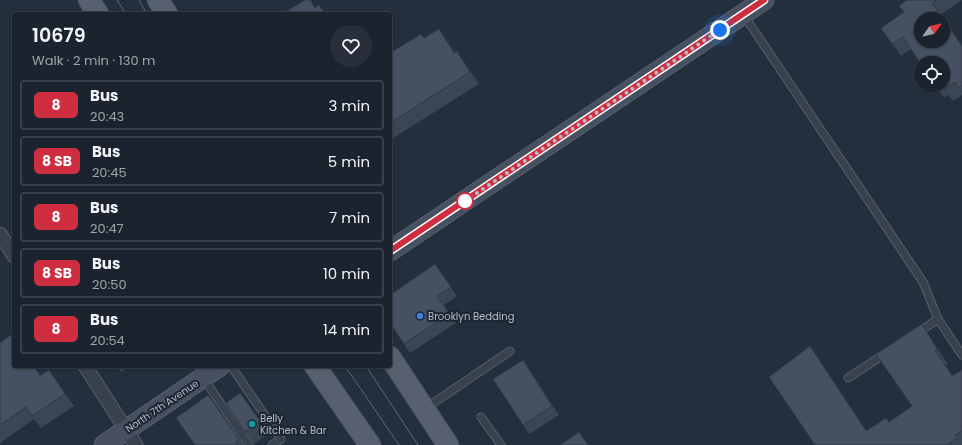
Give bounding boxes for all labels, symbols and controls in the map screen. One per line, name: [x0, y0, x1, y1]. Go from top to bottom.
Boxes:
north arrow: [914, 12, 950, 48]
map controls: [914, 12, 950, 92]
your location: [710, 20, 730, 40]
text: 10679: [32, 22, 86, 49]
button: heart: [330, 25, 372, 67]
text: Walk · 2 min · 130 m: [32, 51, 155, 70]
button: locate: [914, 56, 950, 92]
text: Bus: [90, 85, 118, 106]
text: 8: [51, 95, 61, 115]
text: 3 min: [328, 95, 370, 116]
text: 20:43: [90, 107, 124, 126]
text: Bus: [92, 141, 120, 162]
text: 8 SB: [42, 151, 72, 171]
text: 5 min: [328, 151, 370, 172]
text: 20:45: [92, 163, 127, 182]
unlabelled marker: [456, 192, 474, 210]
text: Bus: [90, 197, 118, 218]
text: 8: [51, 207, 61, 227]
text: 7 min: [329, 207, 370, 228]
text: 20:47: [90, 219, 124, 238]
text: Bus: [92, 253, 120, 274]
text: 8 SB: [42, 263, 72, 283]
text: 10 min: [323, 263, 370, 284]
text: 20:50: [92, 275, 127, 294]
text: Bus: [90, 309, 118, 330]
place label: Brooklyn Bedding: [428, 309, 514, 324]
marker: Brooklyn Bedding: [415, 311, 425, 321]
text: 8: [51, 319, 61, 339]
text: 14 min: [323, 319, 370, 340]
text: 20:54: [90, 331, 125, 350]
street label: North 7th Avenue: [122, 376, 202, 436]
place label: Belly Kitchen & Bar: [260, 411, 327, 438]
marker: Belly Kitchen & Bar: [247, 419, 257, 429]

